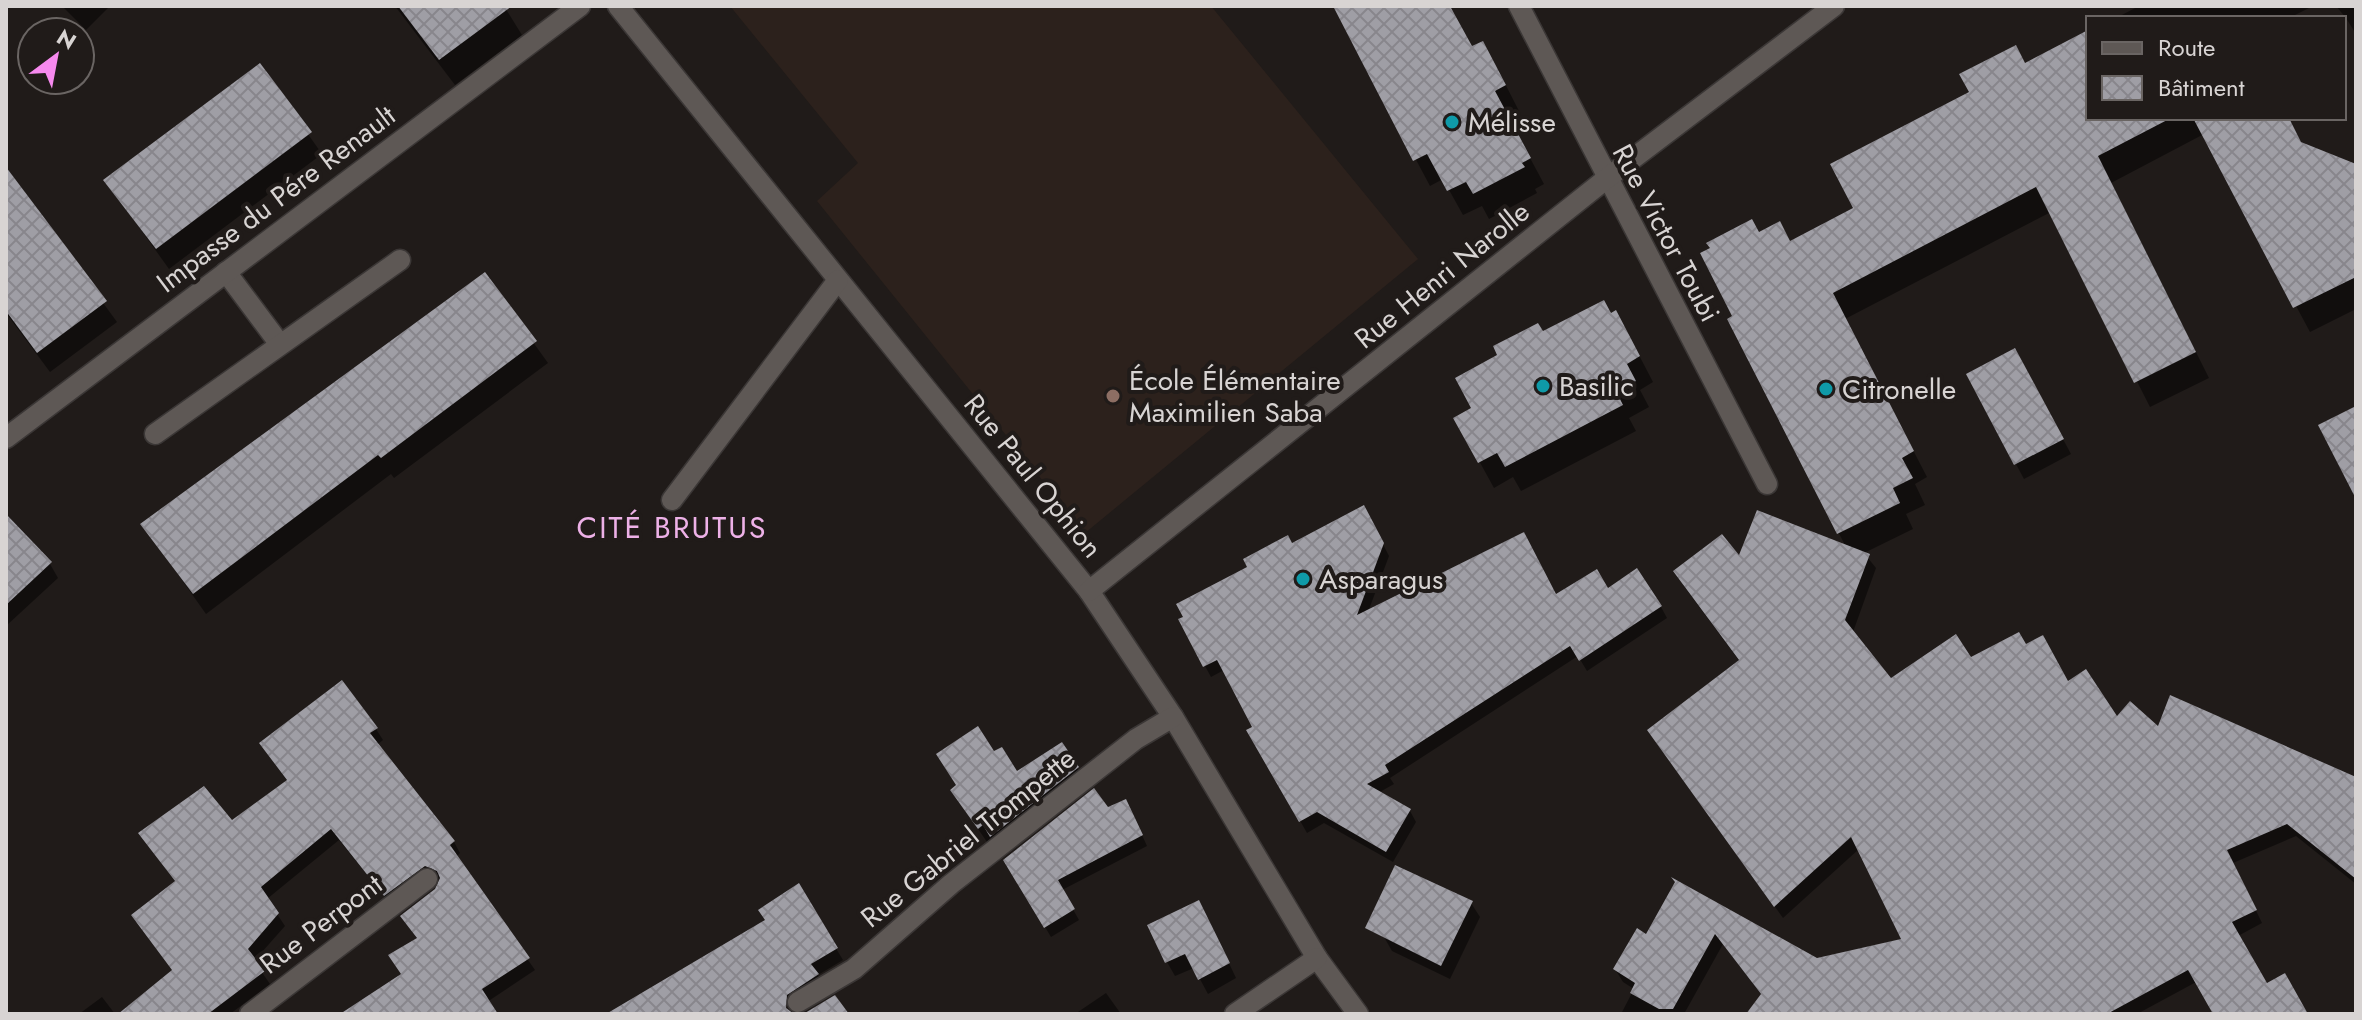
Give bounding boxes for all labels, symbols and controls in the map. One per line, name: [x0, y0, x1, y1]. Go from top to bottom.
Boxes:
north arrow: [16, 16, 96, 96]
legend: [2086, 16, 2346, 120]
text: N: [51, 21, 82, 57]
text: Route: [2158, 30, 2215, 65]
text: Bâtiment: [2158, 70, 2245, 105]
street label: Impasse du Pére Renault: [148, 95, 404, 303]
place label: Mélisse: [1468, 102, 1556, 143]
marker: Mélisse: [1443, 113, 1461, 131]
street label: Rue Victor Toubi: [1602, 137, 1730, 329]
street label: Rue Henri Narolle: [1346, 192, 1538, 358]
place label: École Élémentaire Maximilien Saba: [1129, 360, 1341, 433]
place label: Basilic: [1559, 366, 1634, 407]
place label: Citronelle: [1842, 369, 1956, 410]
marker: Basilic: [1534, 377, 1552, 395]
marker: Citronelle: [1817, 380, 1835, 398]
street label: Rue Paul Ophion: [954, 385, 1112, 567]
marker: École Élémentaire Maximilien Saba: [1104, 387, 1122, 405]
district label: CITÉ BRUTUS: [577, 506, 767, 549]
place label: Asparagus: [1319, 559, 1443, 600]
marker: Asparagus: [1294, 570, 1312, 588]
street label: Rue Gabriel Trompette: [852, 738, 1084, 938]
street label: Rue Perpont: [251, 864, 391, 984]

